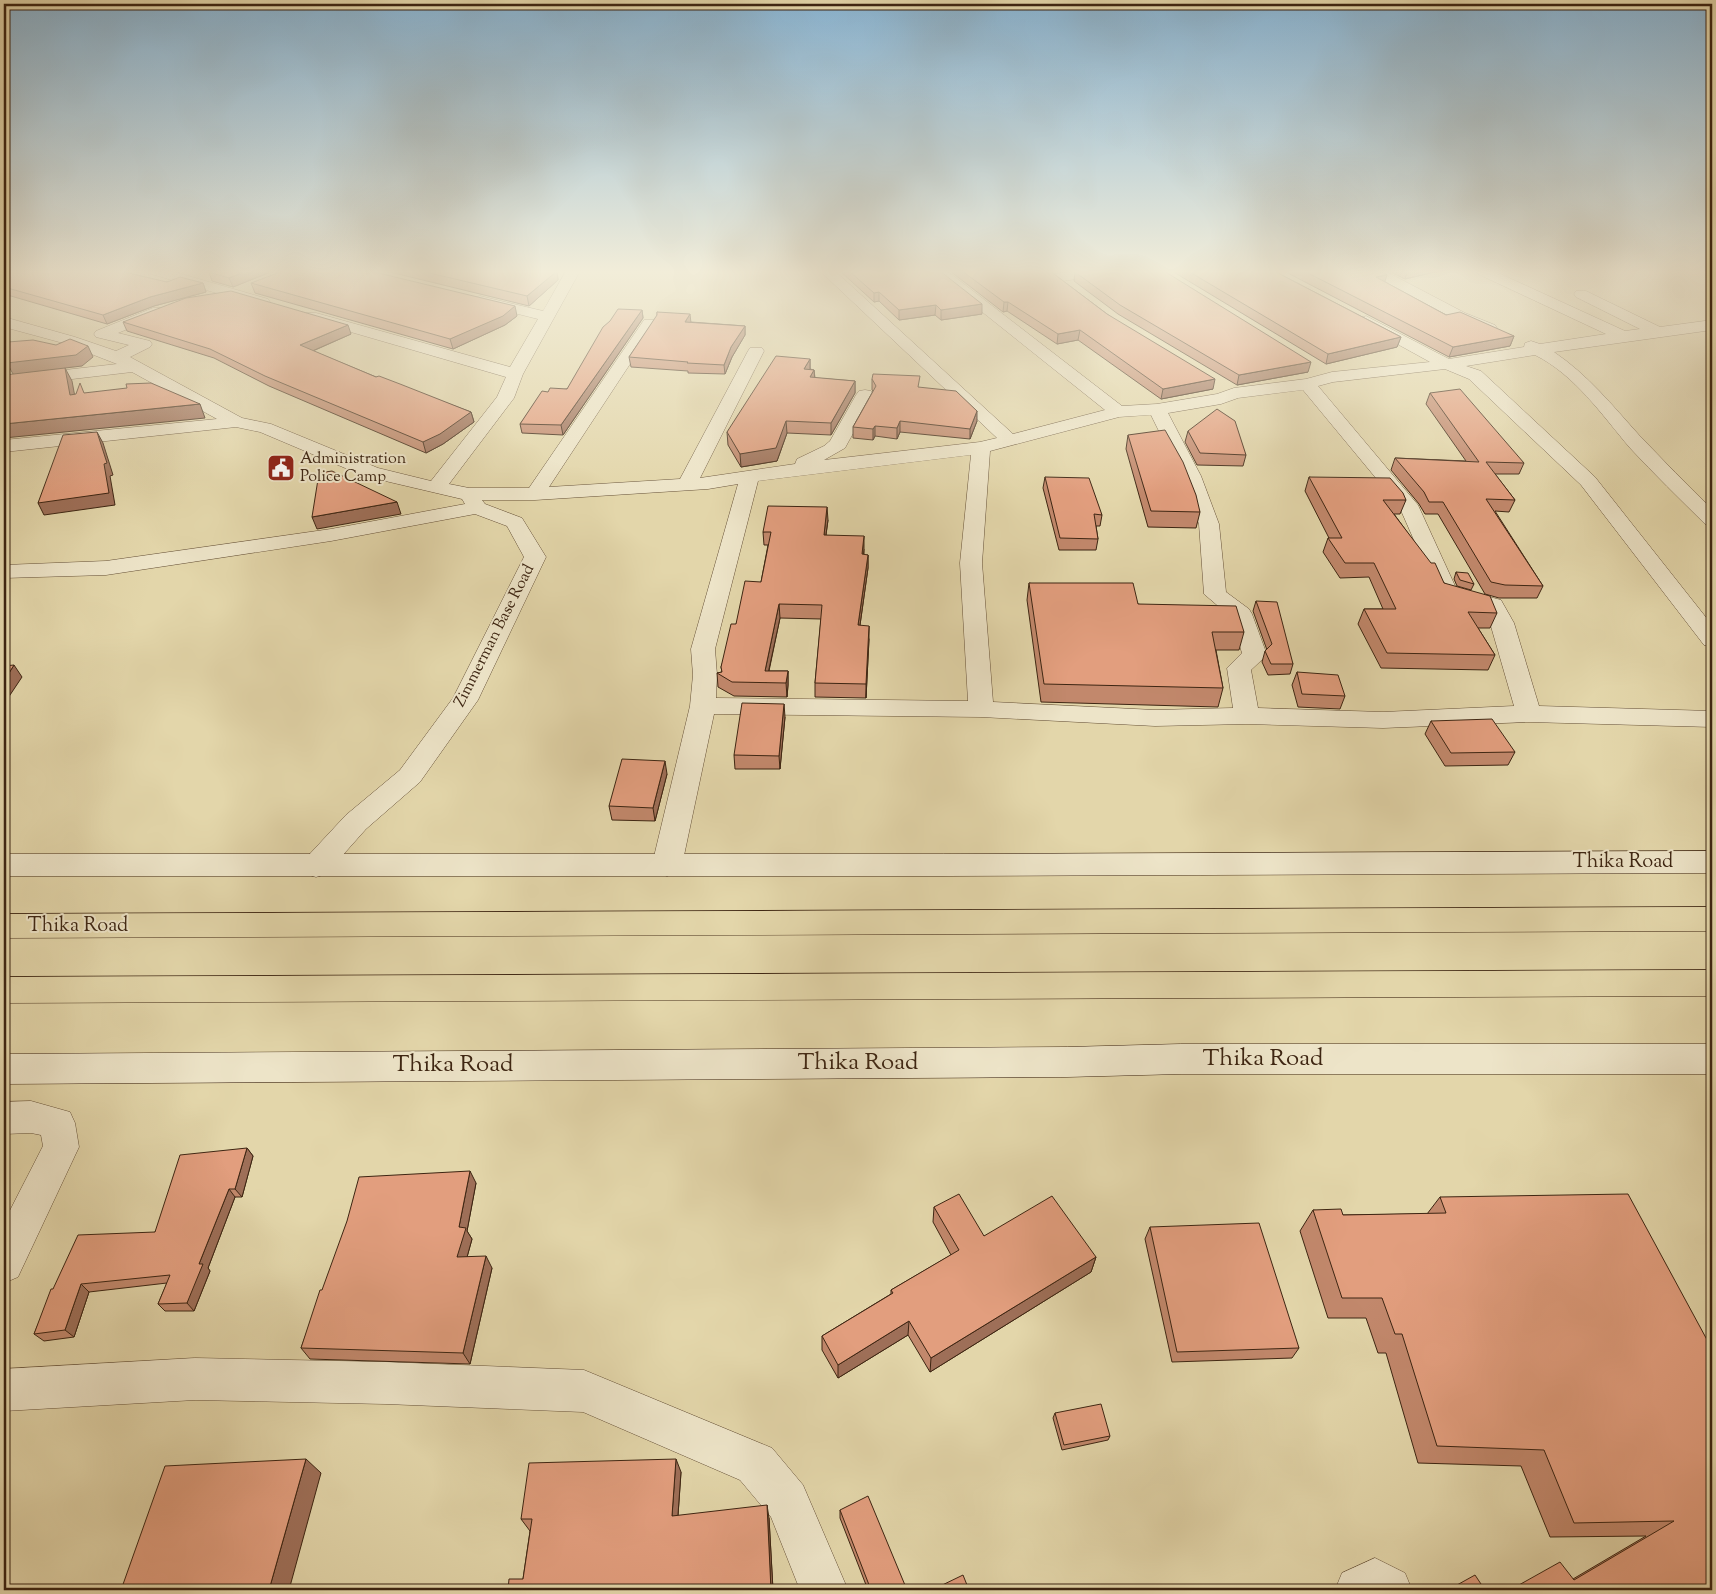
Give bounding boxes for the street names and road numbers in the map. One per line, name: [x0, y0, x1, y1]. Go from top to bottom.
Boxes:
street label: Zimmerman Base Road: [449, 561, 541, 711]
street label: Thika Road: [1573, 848, 1673, 877]
street label: Thika Road: [28, 912, 128, 941]
street label: Thika Road: [1203, 1042, 1324, 1076]
street label: Thika Road: [798, 1046, 919, 1080]
street label: Thika Road: [393, 1048, 514, 1082]

